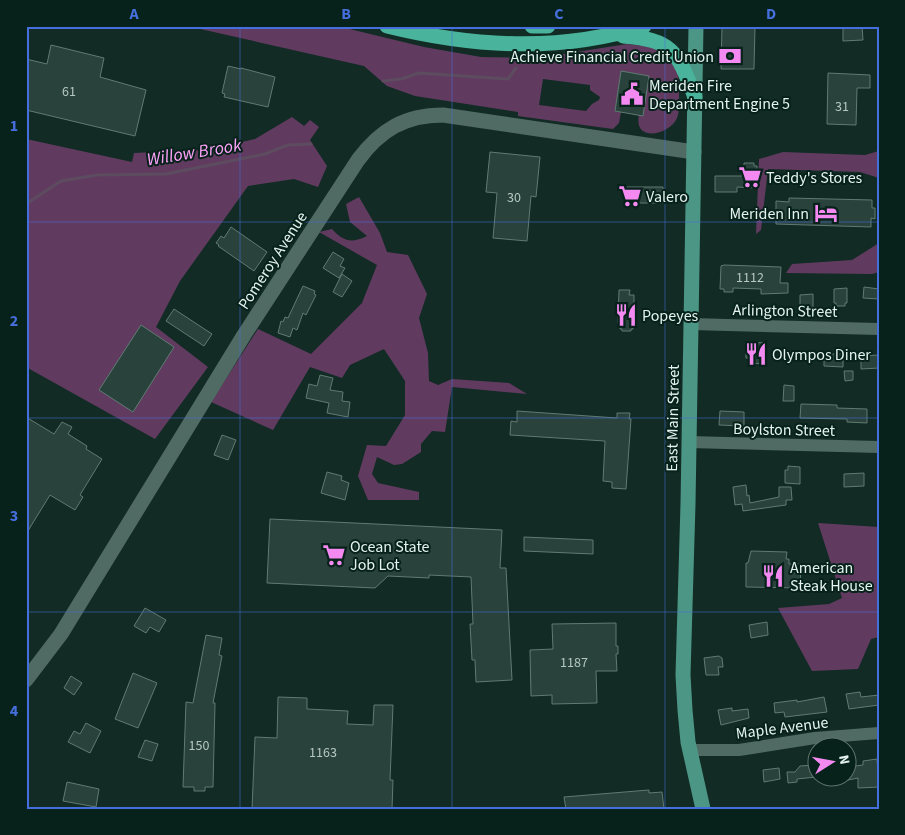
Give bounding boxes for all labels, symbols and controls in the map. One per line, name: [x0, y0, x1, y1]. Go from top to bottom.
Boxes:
text: A: [128, 3, 139, 25]
text: B: [341, 3, 351, 25]
text: C: [554, 3, 564, 25]
text: D: [766, 3, 776, 25]
bank icon: Achieve Financial Credit Union: [717, 43, 743, 69]
place label: Achieve Financial Credit Union: [511, 46, 714, 68]
place label: Meriden Fire Department Engine 5: [649, 75, 790, 115]
public building icon: Meriden Fire Department Engine 5: [619, 81, 645, 107]
house number: 61: [62, 82, 76, 102]
house number: 31: [835, 97, 849, 117]
text: 1: [10, 115, 18, 137]
water label: Willow Brook: [145, 133, 244, 172]
supermarket icon: Teddy's Stores: [737, 164, 763, 190]
place label: Teddy's Stores: [766, 167, 863, 189]
supermarket icon: Valero: [617, 183, 643, 209]
place label: Valero: [646, 186, 688, 208]
house number: 30: [507, 188, 521, 208]
hotel icon: Meriden Inn: [813, 200, 839, 226]
place label: Meriden Inn: [729, 203, 809, 225]
street label: Pomeroy Avenue: [233, 207, 313, 314]
house number: 1112: [736, 268, 764, 288]
street label: Arlington Street: [732, 299, 838, 323]
restaurant icon: Popeyes: [613, 302, 639, 328]
place label: Popeyes: [642, 305, 699, 327]
text: 2: [10, 310, 18, 332]
restaurant icon: Olympos Diner: [743, 341, 769, 367]
place label: Olympos Diner: [772, 344, 871, 366]
street label: East Main Street: [661, 364, 685, 472]
street label: Boylston Street: [733, 418, 836, 442]
text: 3: [10, 505, 18, 527]
place label: Ocean State Job Lot: [350, 536, 430, 576]
supermarket icon: Ocean State Job Lot: [321, 542, 347, 568]
place label: American Steak House: [790, 557, 873, 597]
restaurant icon: American Steak House: [760, 563, 786, 589]
house number: 1187: [560, 653, 588, 673]
text: 4: [10, 700, 19, 722]
street label: Maple Avenue: [735, 711, 830, 745]
house number: 150: [189, 736, 209, 756]
north arrow: [808, 738, 858, 788]
house number: 1163: [309, 743, 337, 763]
text: N: [833, 753, 854, 766]

